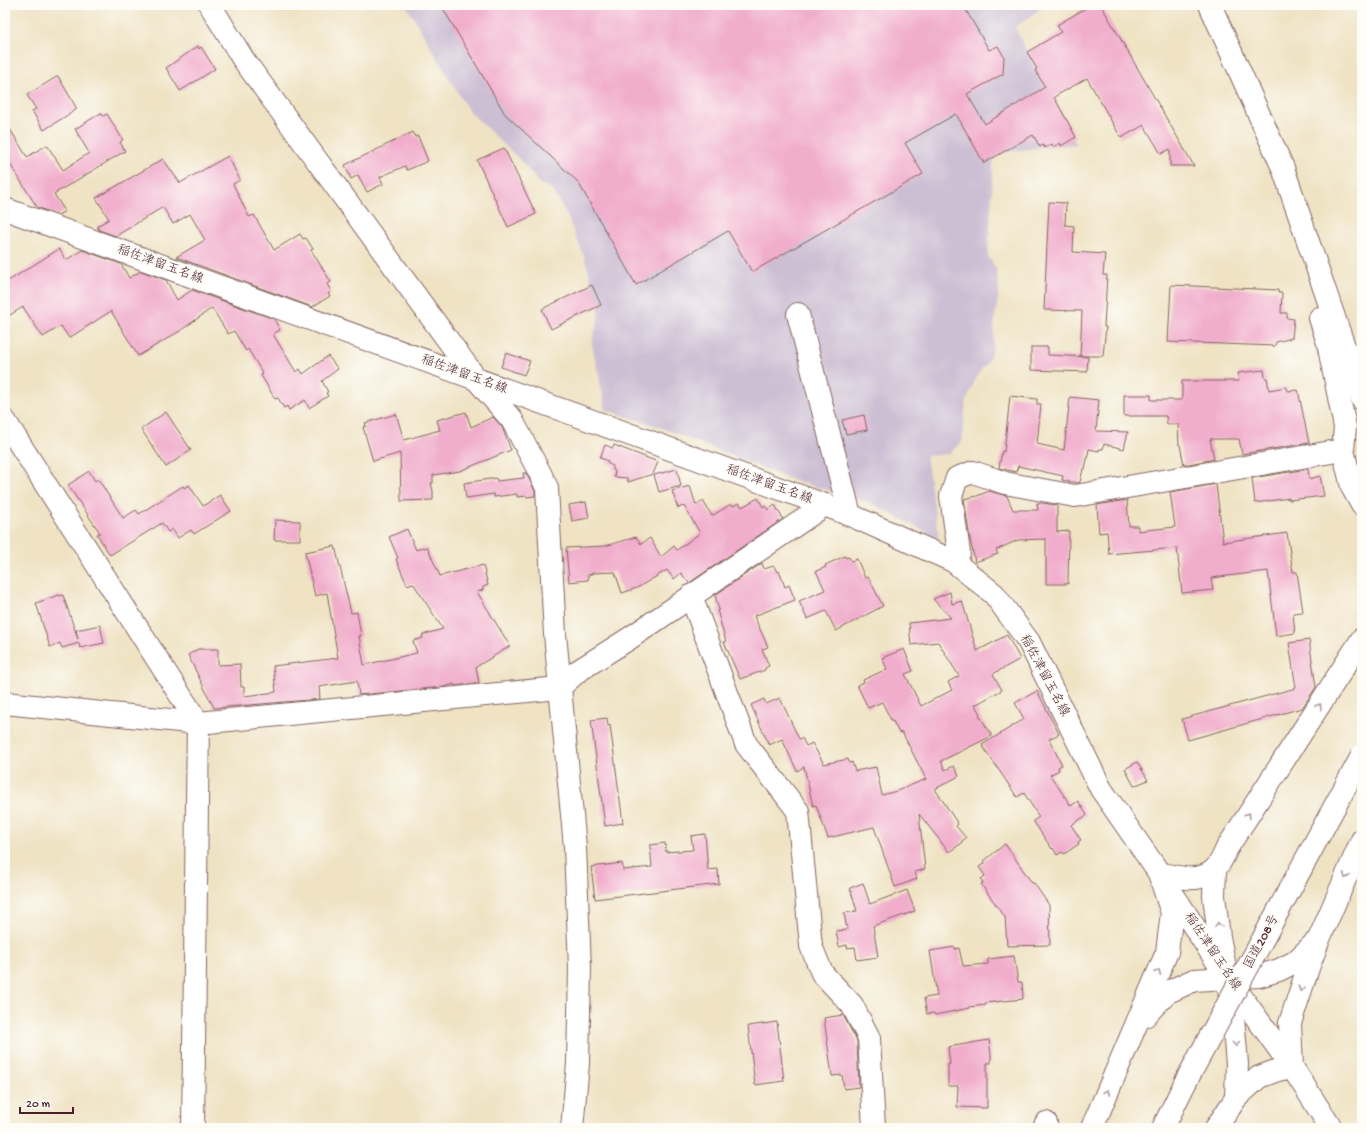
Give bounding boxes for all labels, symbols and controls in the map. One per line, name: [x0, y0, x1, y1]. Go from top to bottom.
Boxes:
street label: 稲佐津留玉名線: [115, 242, 206, 288]
street label: 稲佐津留玉名線: [419, 352, 510, 398]
street label: 稲佐津留玉名線: [724, 462, 815, 508]
street label: 稲佐津留玉名線: [1016, 632, 1072, 721]
one-way arrow: [1314, 703, 1322, 710]
one-way arrow: [1244, 813, 1251, 820]
one-way arrow: [1343, 872, 1351, 879]
street label: 稲佐津留玉名線: [1180, 910, 1244, 995]
street label: 国道208号: [1240, 912, 1283, 972]
one-way arrow: [1214, 922, 1223, 928]
one-way arrow: [1153, 969, 1161, 977]
one-way arrow: [1297, 985, 1306, 992]
one-way arrow: [1231, 1041, 1240, 1047]
scale bar: [20, 1089, 73, 1115]
one-way arrow: [1102, 1089, 1110, 1097]
text: 20 m: [26, 1098, 51, 1112]

